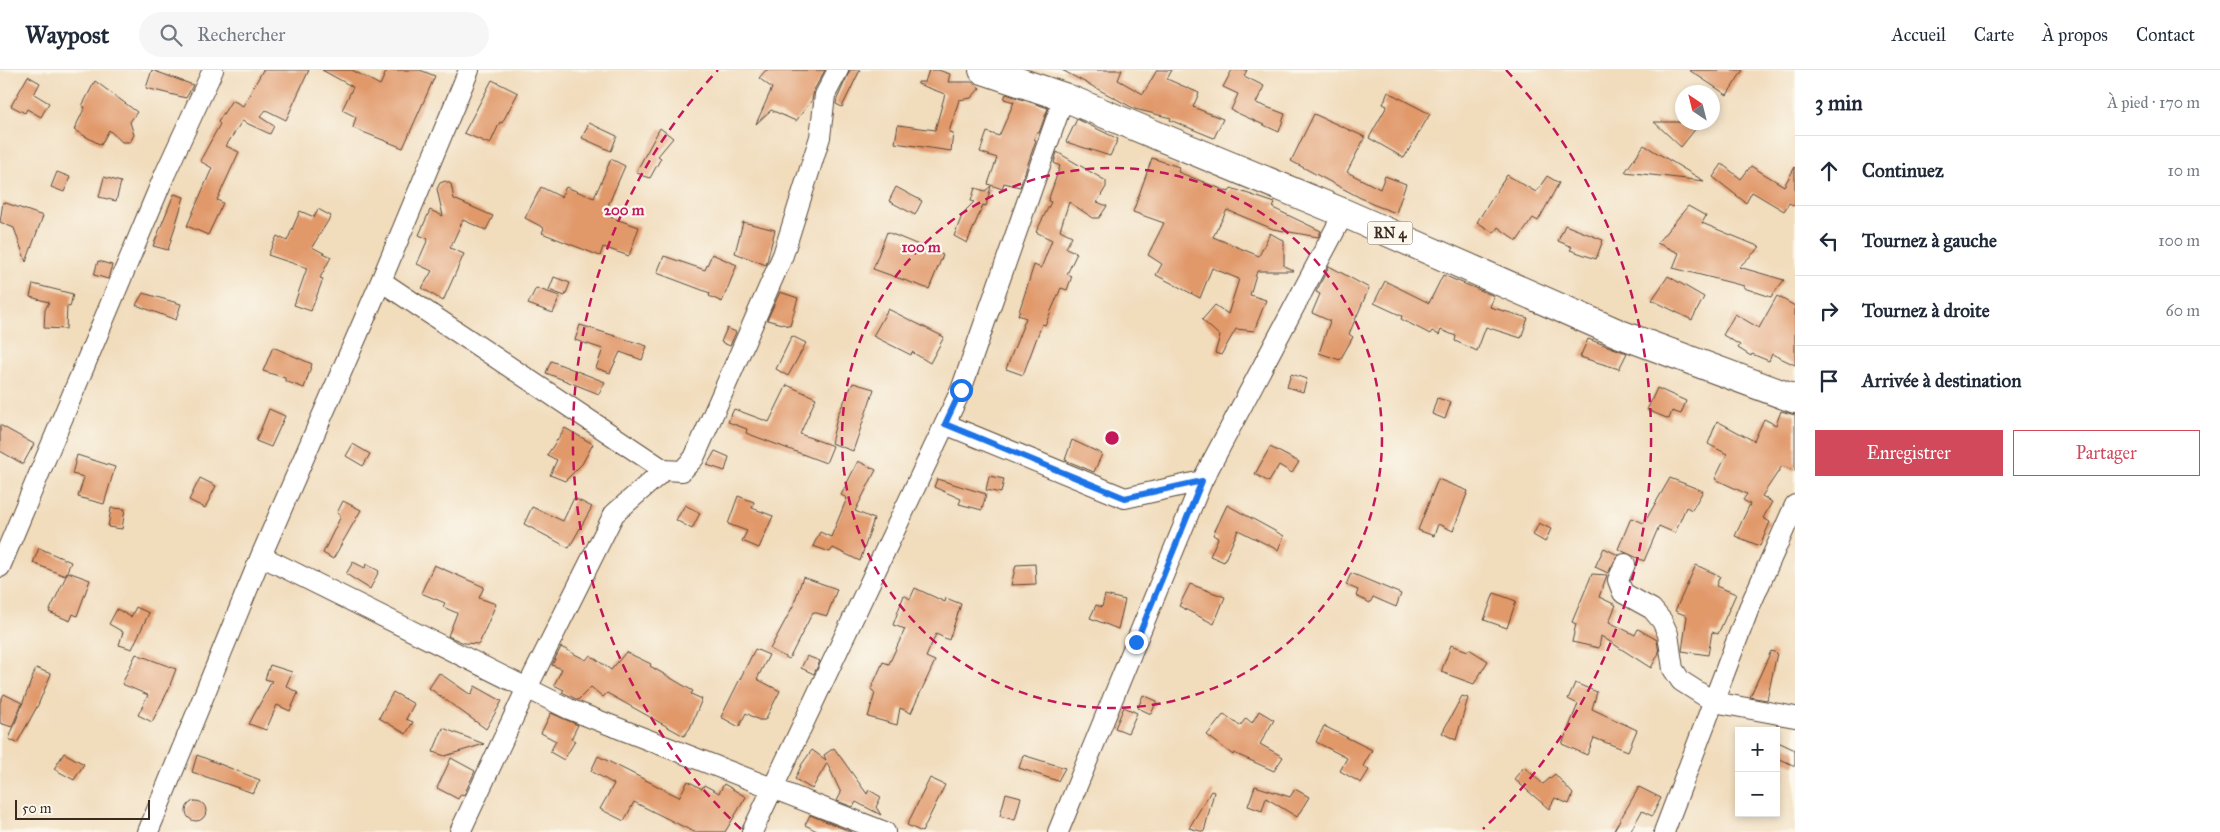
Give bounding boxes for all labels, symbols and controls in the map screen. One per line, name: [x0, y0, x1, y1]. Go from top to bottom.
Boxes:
search box: [139, 12, 489, 57]
text: Waypost: [25, 20, 109, 50]
icon: search: [157, 21, 185, 49]
text: Rechercher: [197, 23, 285, 46]
text: Accueil: [1892, 24, 1946, 46]
text: Carte: [1974, 24, 2014, 46]
text: À propos: [2042, 24, 2108, 46]
text: Contact: [2136, 24, 2195, 46]
north arrow: [1675, 85, 1720, 130]
text: 3 min: [1815, 90, 1863, 116]
text: À pied · 170 m: [2107, 93, 2200, 112]
icon: ahead: [1815, 157, 1843, 185]
text: Continuez: [1862, 159, 1944, 182]
text: 10 m: [2168, 161, 2200, 180]
text: 200 m: [604, 201, 645, 219]
road number: RN 4: [1368, 222, 1412, 244]
icon: left: [1815, 227, 1843, 255]
text: Tournez à gauche: [1862, 229, 1997, 252]
text: 100 m: [2158, 231, 2200, 250]
text: 100 m: [901, 238, 941, 256]
icon: right: [1815, 297, 1843, 325]
text: Tournez à droite: [1862, 299, 1990, 322]
text: 60 m: [2166, 301, 2200, 320]
icon: arrive: [1815, 367, 1843, 395]
text: Arrivée à destination: [1862, 369, 2021, 392]
route start: [950, 379, 973, 402]
centre of rings: [1103, 429, 1121, 447]
button: Enregistrer: [1815, 430, 2003, 476]
button: Partager: [2013, 430, 2200, 476]
route end: [1125, 631, 1148, 654]
map controls: [1735, 727, 1780, 817]
button: +: [1735, 727, 1780, 772]
button: −: [1735, 772, 1780, 817]
scale bar: [15, 797, 150, 820]
text: 50 m: [22, 800, 51, 817]

